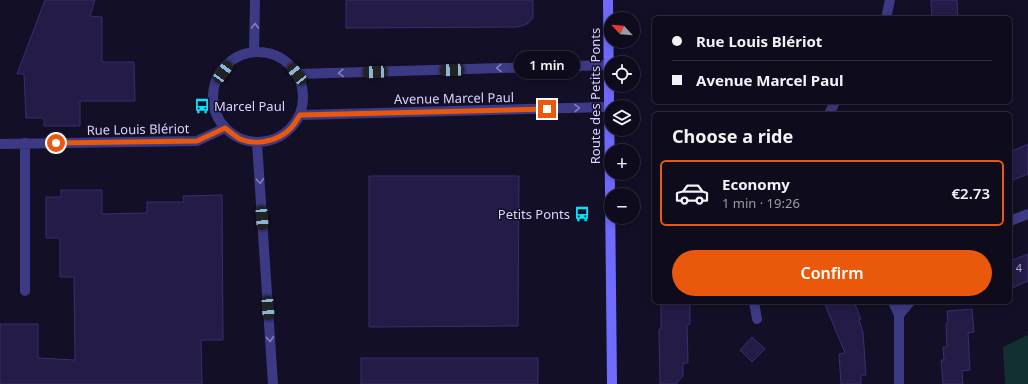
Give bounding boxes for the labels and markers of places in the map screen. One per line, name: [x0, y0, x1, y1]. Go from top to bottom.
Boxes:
bus stop icon: Marcel Paul: [193, 97, 211, 115]
place label: Marcel Paul: [214, 97, 285, 115]
place label: Petits Ponts: [498, 205, 570, 223]
bus stop icon: Petits Ponts: [573, 205, 591, 223]

